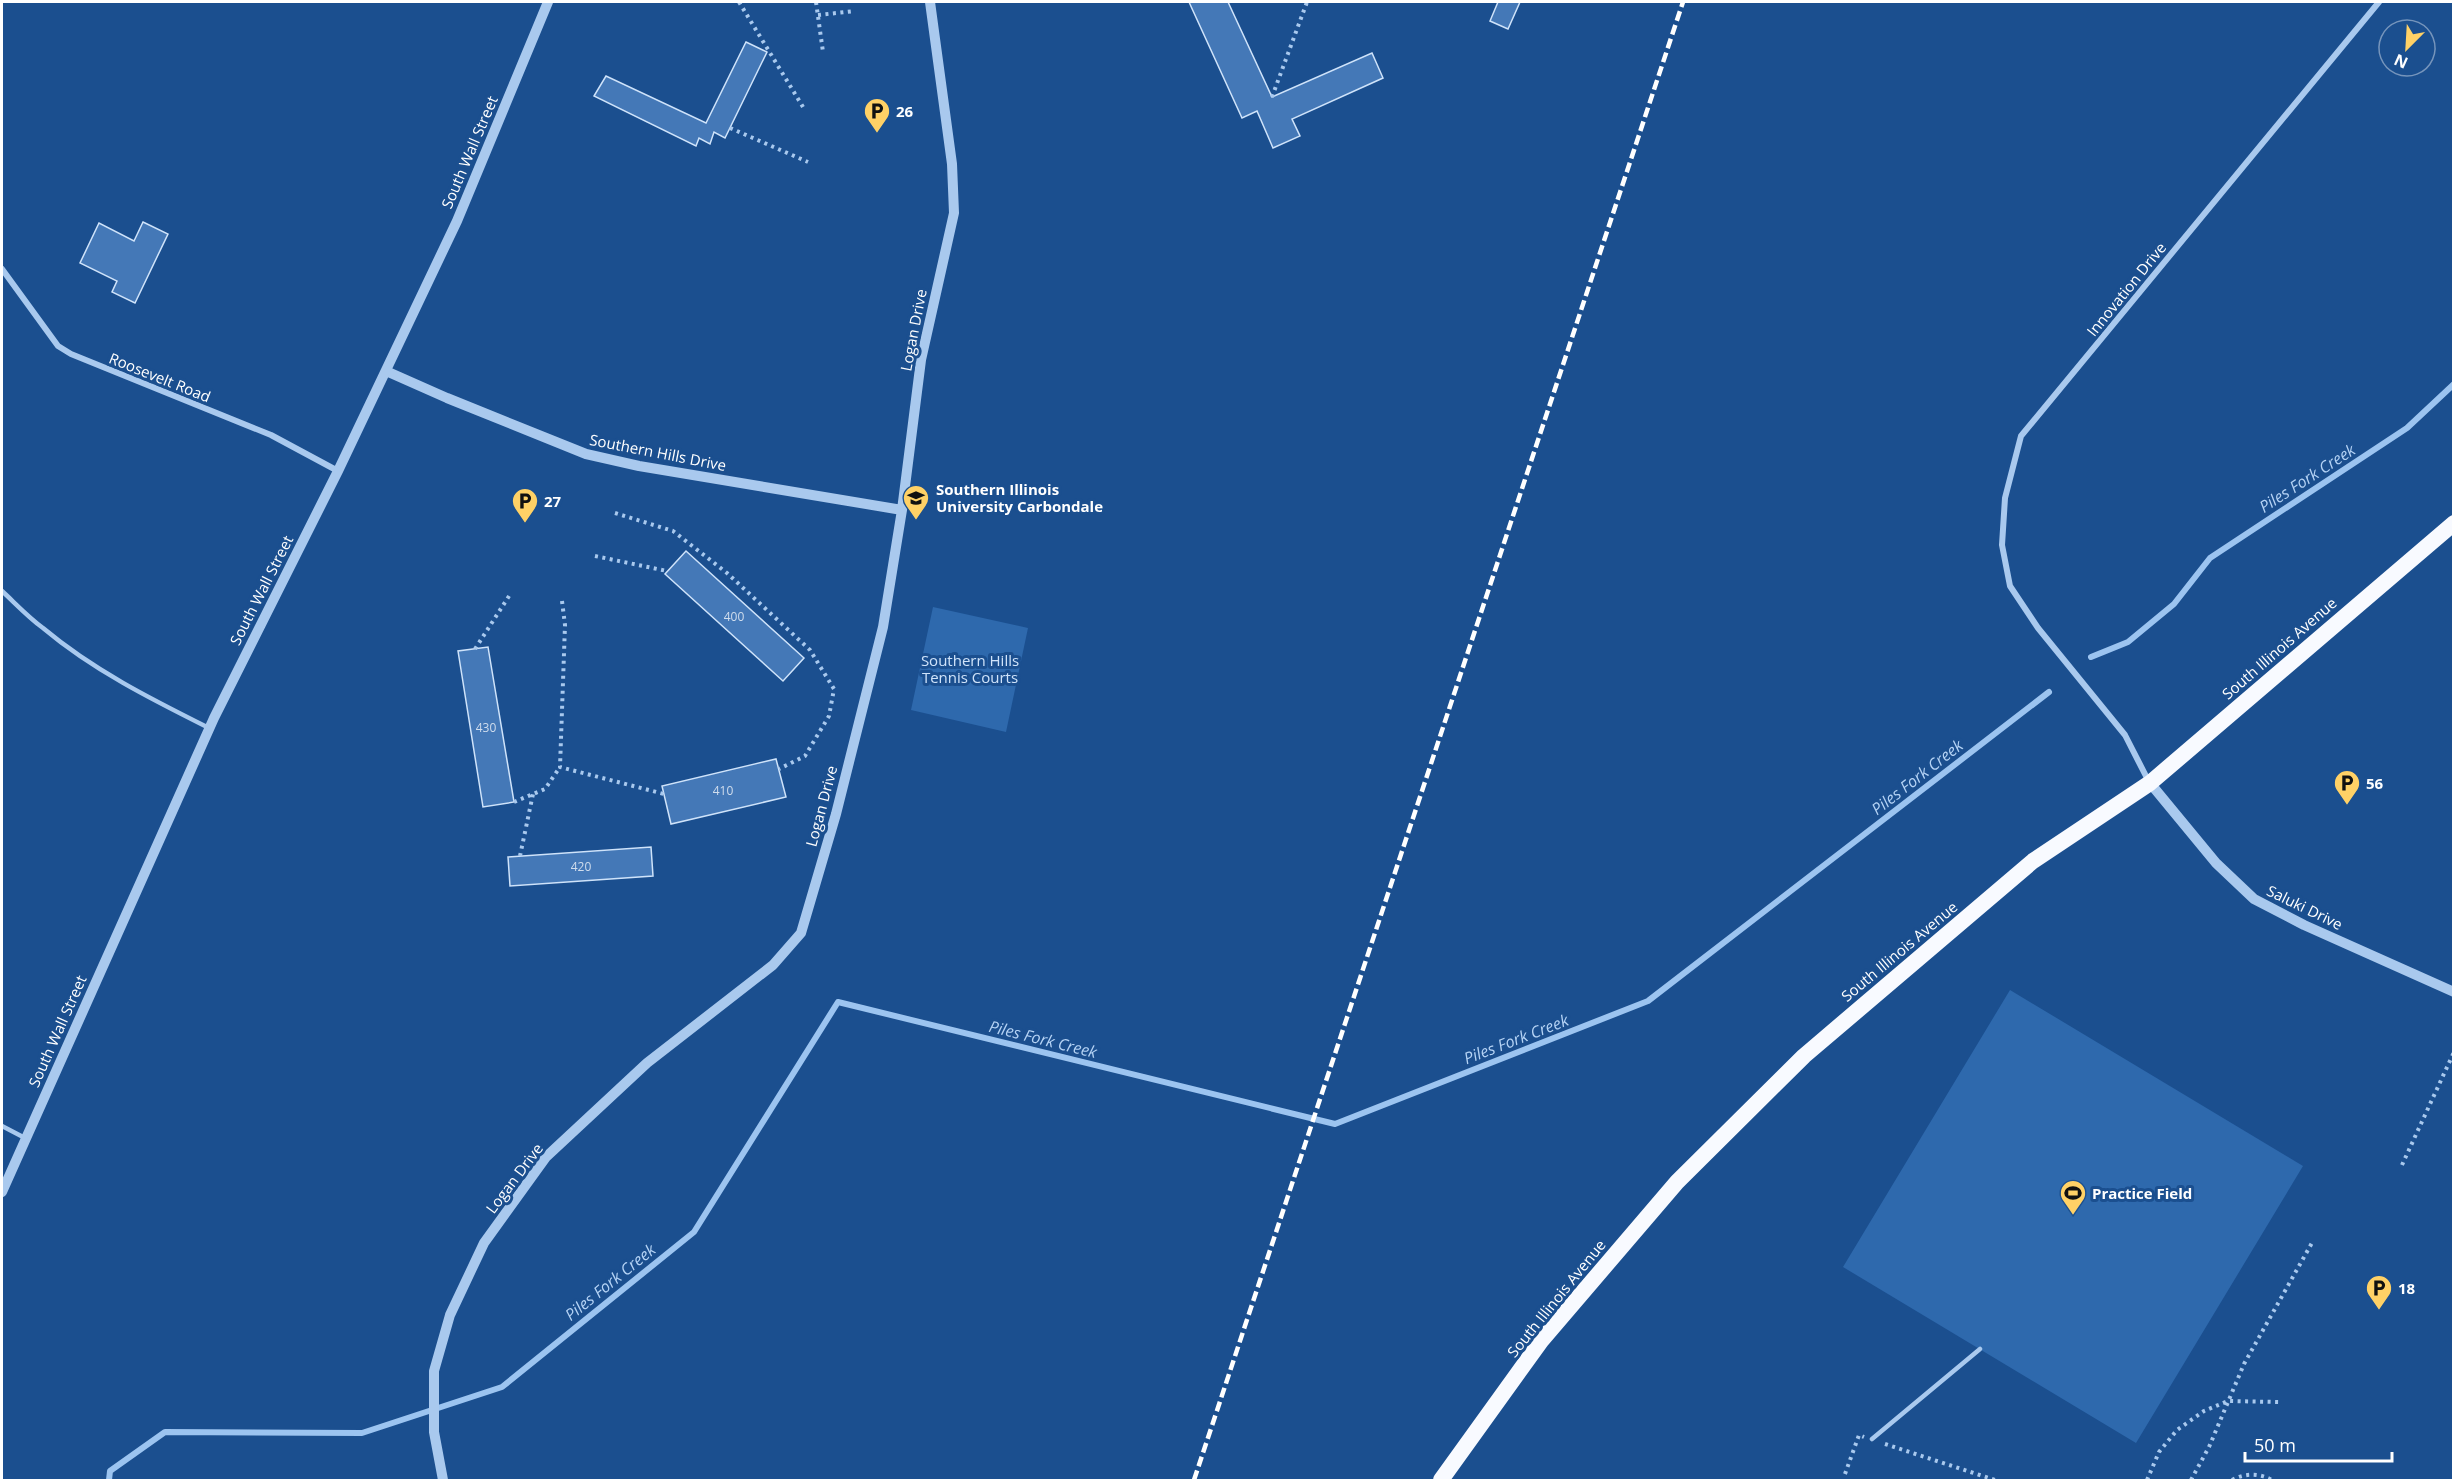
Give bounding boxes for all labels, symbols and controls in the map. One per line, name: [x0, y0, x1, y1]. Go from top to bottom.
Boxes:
north arrow: [2377, 18, 2437, 78]
text: N: [2390, 49, 2411, 74]
street label: South Wall Street: [436, 93, 502, 211]
parking icon: 26: [862, 96, 892, 134]
place label: 26: [896, 101, 914, 121]
street label: Innovation Drive: [2082, 238, 2170, 340]
street label: Logan Drive: [895, 287, 931, 373]
street label: Roosevelt Road: [106, 348, 214, 406]
street label: Southern Hills Drive: [588, 429, 728, 475]
water label: Piles Fork Creek: [2255, 438, 2360, 517]
place label: Southern Illinois University Carbondale: [936, 479, 1103, 516]
school or university icon: Southern Illinois University Carbondale: [901, 483, 931, 521]
parking icon: 27: [510, 486, 540, 524]
place label: 27: [544, 491, 562, 511]
street label: South Wall Street: [225, 532, 297, 648]
street label: South Illinois Avenue: [2217, 593, 2341, 703]
house number: 400: [724, 608, 744, 625]
park label: Southern Hills Tennis Courts: [921, 650, 1019, 687]
house number: 430: [476, 719, 496, 736]
water label: Piles Fork Creek: [1867, 734, 1968, 820]
street label: Logan Drive: [801, 763, 841, 849]
parking icon: 56: [2332, 768, 2362, 806]
place label: 56: [2366, 773, 2384, 793]
house number: 410: [713, 782, 733, 799]
house number: 420: [571, 858, 591, 875]
street label: Saluki Drive: [2264, 880, 2346, 934]
street label: South Illinois Avenue: [1837, 897, 1961, 1005]
street label: South Wall Street: [23, 972, 91, 1090]
water label: Piles Fork Creek: [1460, 1008, 1573, 1069]
water label: Piles Fork Creek: [987, 1015, 1100, 1063]
street label: Logan Drive: [481, 1139, 547, 1217]
sports icon: Practice Field: [2058, 1178, 2088, 1216]
place label: Practice Field: [2092, 1183, 2192, 1203]
street label: South Illinois Avenue: [1502, 1235, 1610, 1361]
water label: Piles Fork Creek: [560, 1238, 661, 1325]
parking icon: 18: [2364, 1273, 2394, 1311]
place label: 18: [2398, 1278, 2416, 1298]
scale bar: [2245, 1425, 2392, 1463]
text: 50 m: [2254, 1433, 2296, 1457]

